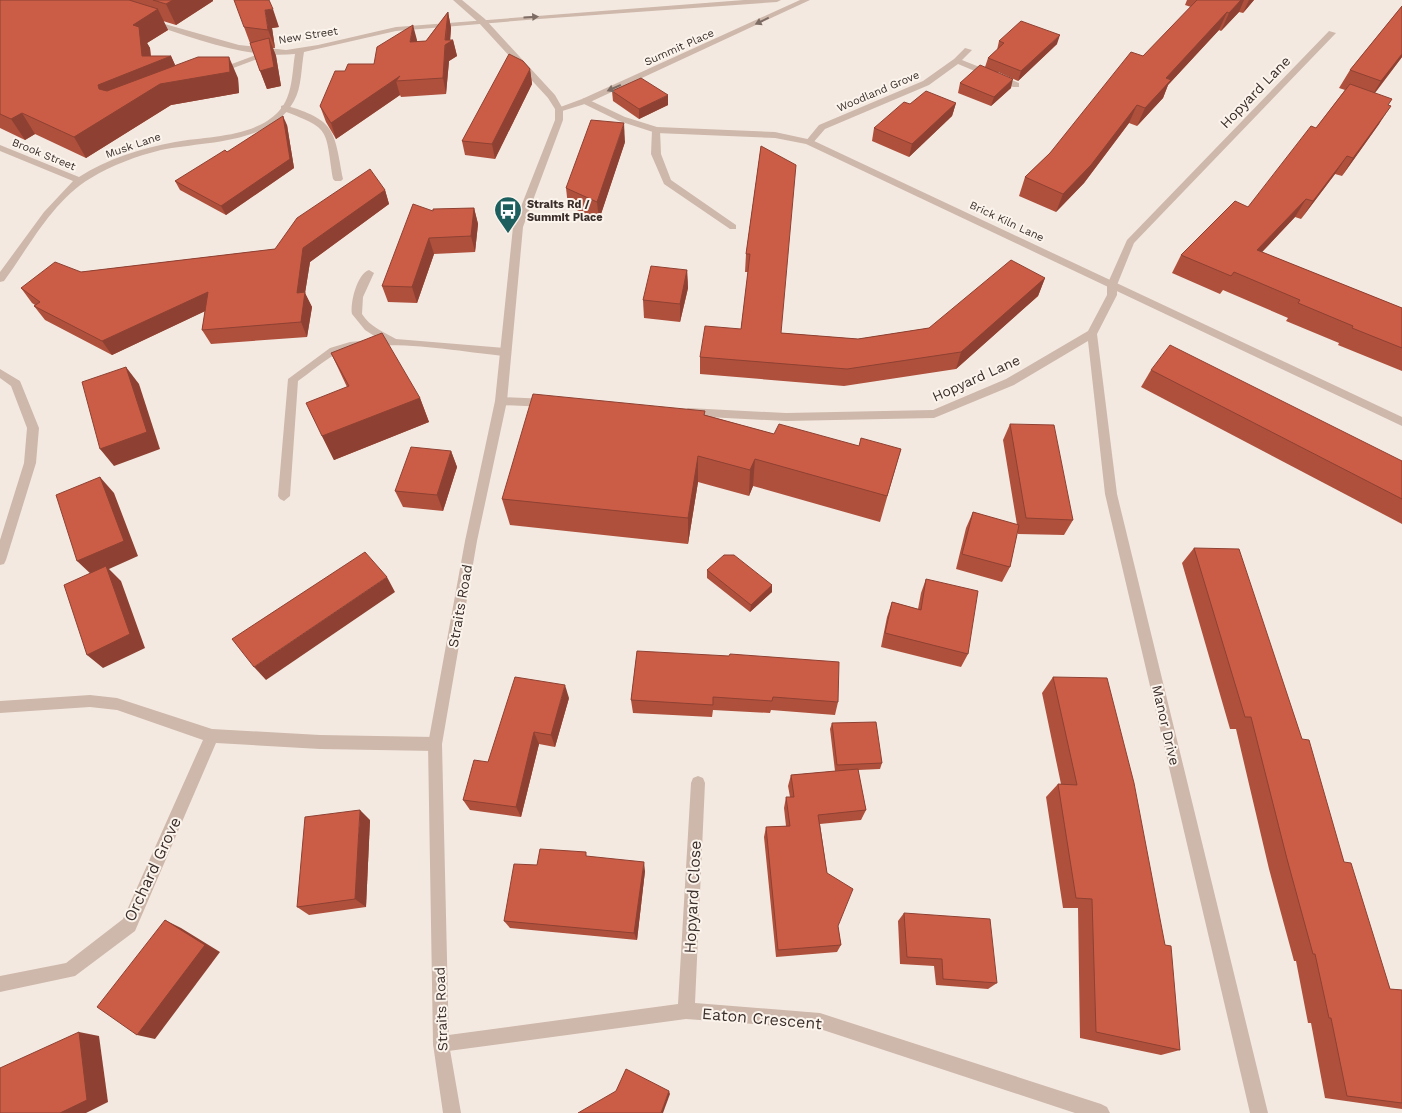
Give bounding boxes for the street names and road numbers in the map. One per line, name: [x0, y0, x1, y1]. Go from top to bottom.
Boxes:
street label: New Street: [277, 24, 339, 47]
street label: Summit Place: [642, 26, 716, 69]
street label: Hopyard Lane: [1217, 53, 1293, 131]
street label: Woodland Grove: [835, 68, 921, 115]
street label: Musk Lane: [104, 130, 163, 161]
street label: Brook Street: [10, 136, 78, 173]
street label: Brick Kiln Lane: [968, 199, 1046, 244]
street label: Hopyard Lane: [930, 352, 1022, 404]
street label: Straits Road: [445, 563, 475, 649]
street label: Manor Drive: [1149, 683, 1183, 767]
street label: Orchard Grove: [120, 814, 185, 924]
street label: Hopyard Close: [680, 840, 705, 954]
street label: Straits Road: [432, 967, 450, 1051]
street label: Eaton Crescent: [701, 1004, 823, 1033]

